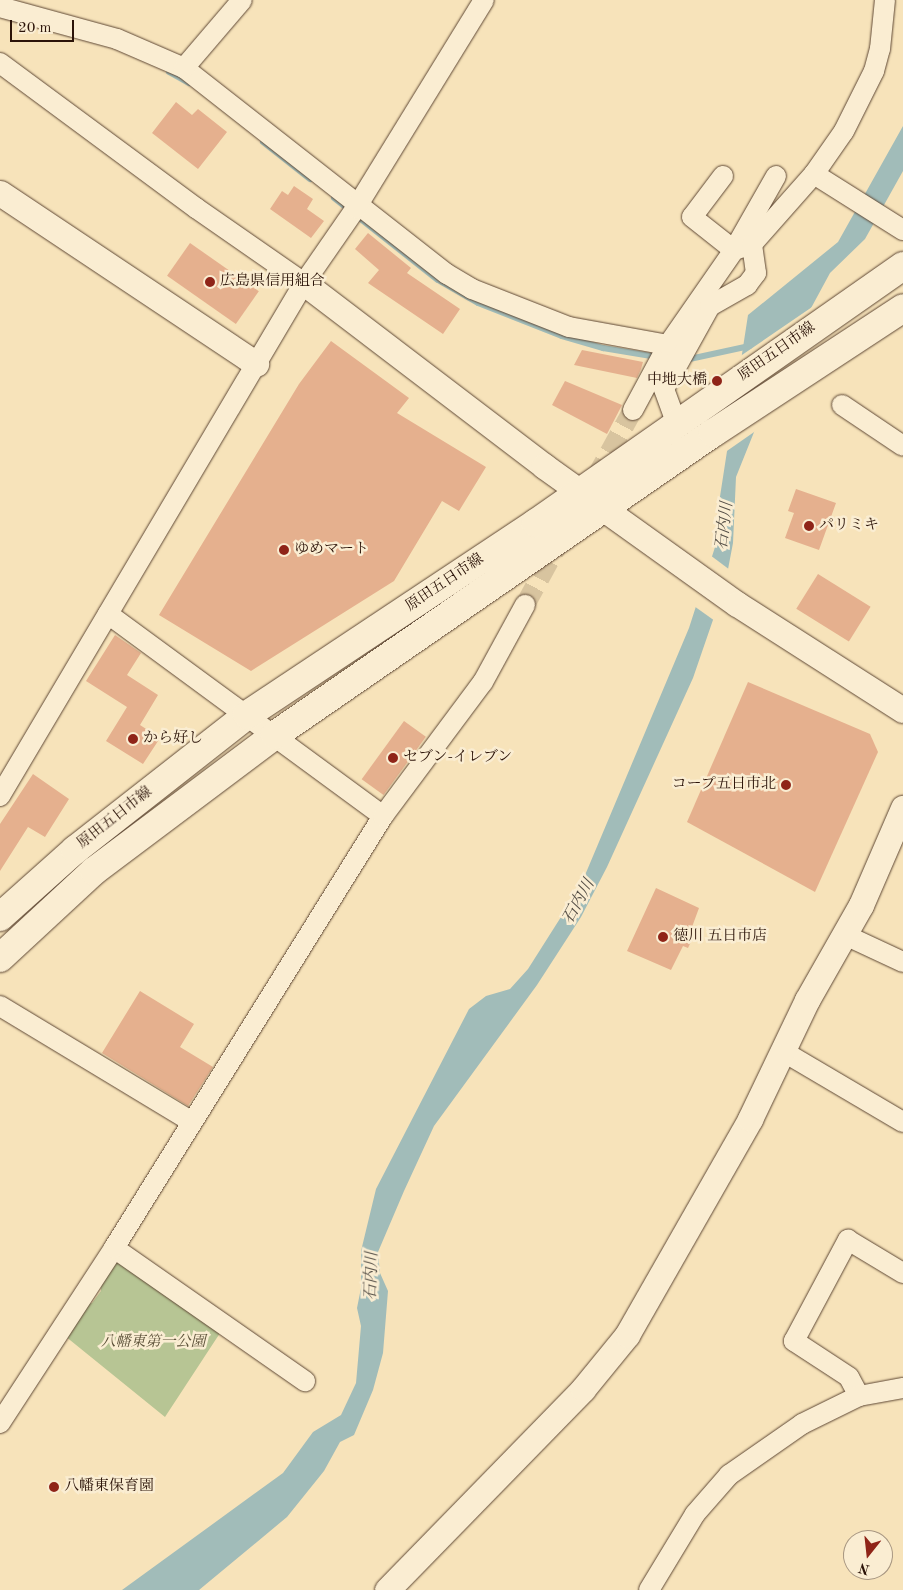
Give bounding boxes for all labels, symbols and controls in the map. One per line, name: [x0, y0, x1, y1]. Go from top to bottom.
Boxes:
scale bar: [12, 10, 76, 42]
text: 20 m: [18, 21, 52, 36]
place label: 広島県信用組合: [220, 273, 325, 291]
marker: 広島県信用組合: [204, 276, 216, 288]
street label: 原田五日市線: [735, 319, 819, 385]
place label: 中地大橋: [647, 372, 707, 390]
marker: 中地大橋: [711, 375, 723, 387]
water label: 石内川: [713, 501, 737, 551]
place label: パリミキ: [819, 517, 879, 535]
marker: パリミキ: [803, 520, 815, 532]
place label: ゆめマート: [294, 541, 369, 559]
marker: ゆめマート: [278, 544, 290, 556]
street label: 原田五日市線: [403, 550, 487, 616]
place label: から好し: [143, 730, 203, 748]
marker: から好し: [127, 733, 139, 745]
place label: セブン-イレブン: [403, 749, 514, 767]
marker: セブン-イレブン: [387, 752, 399, 764]
place label: コープ五日市北: [671, 776, 776, 794]
marker: コープ五日市北: [780, 779, 792, 791]
street label: 原田五日市線: [74, 783, 156, 853]
water label: 石内川: [559, 876, 599, 928]
place label: 徳川 五日市店: [673, 928, 767, 946]
marker: 徳川 五日市店: [657, 931, 669, 943]
water label: 石内川: [362, 1252, 382, 1300]
park label: 八幡東第一公園: [101, 1334, 205, 1352]
place label: 八幡東保育園: [64, 1478, 154, 1496]
marker: 八幡東保育園: [48, 1481, 60, 1493]
north arrow: [843, 1530, 893, 1580]
text: N: [857, 1560, 871, 1577]

